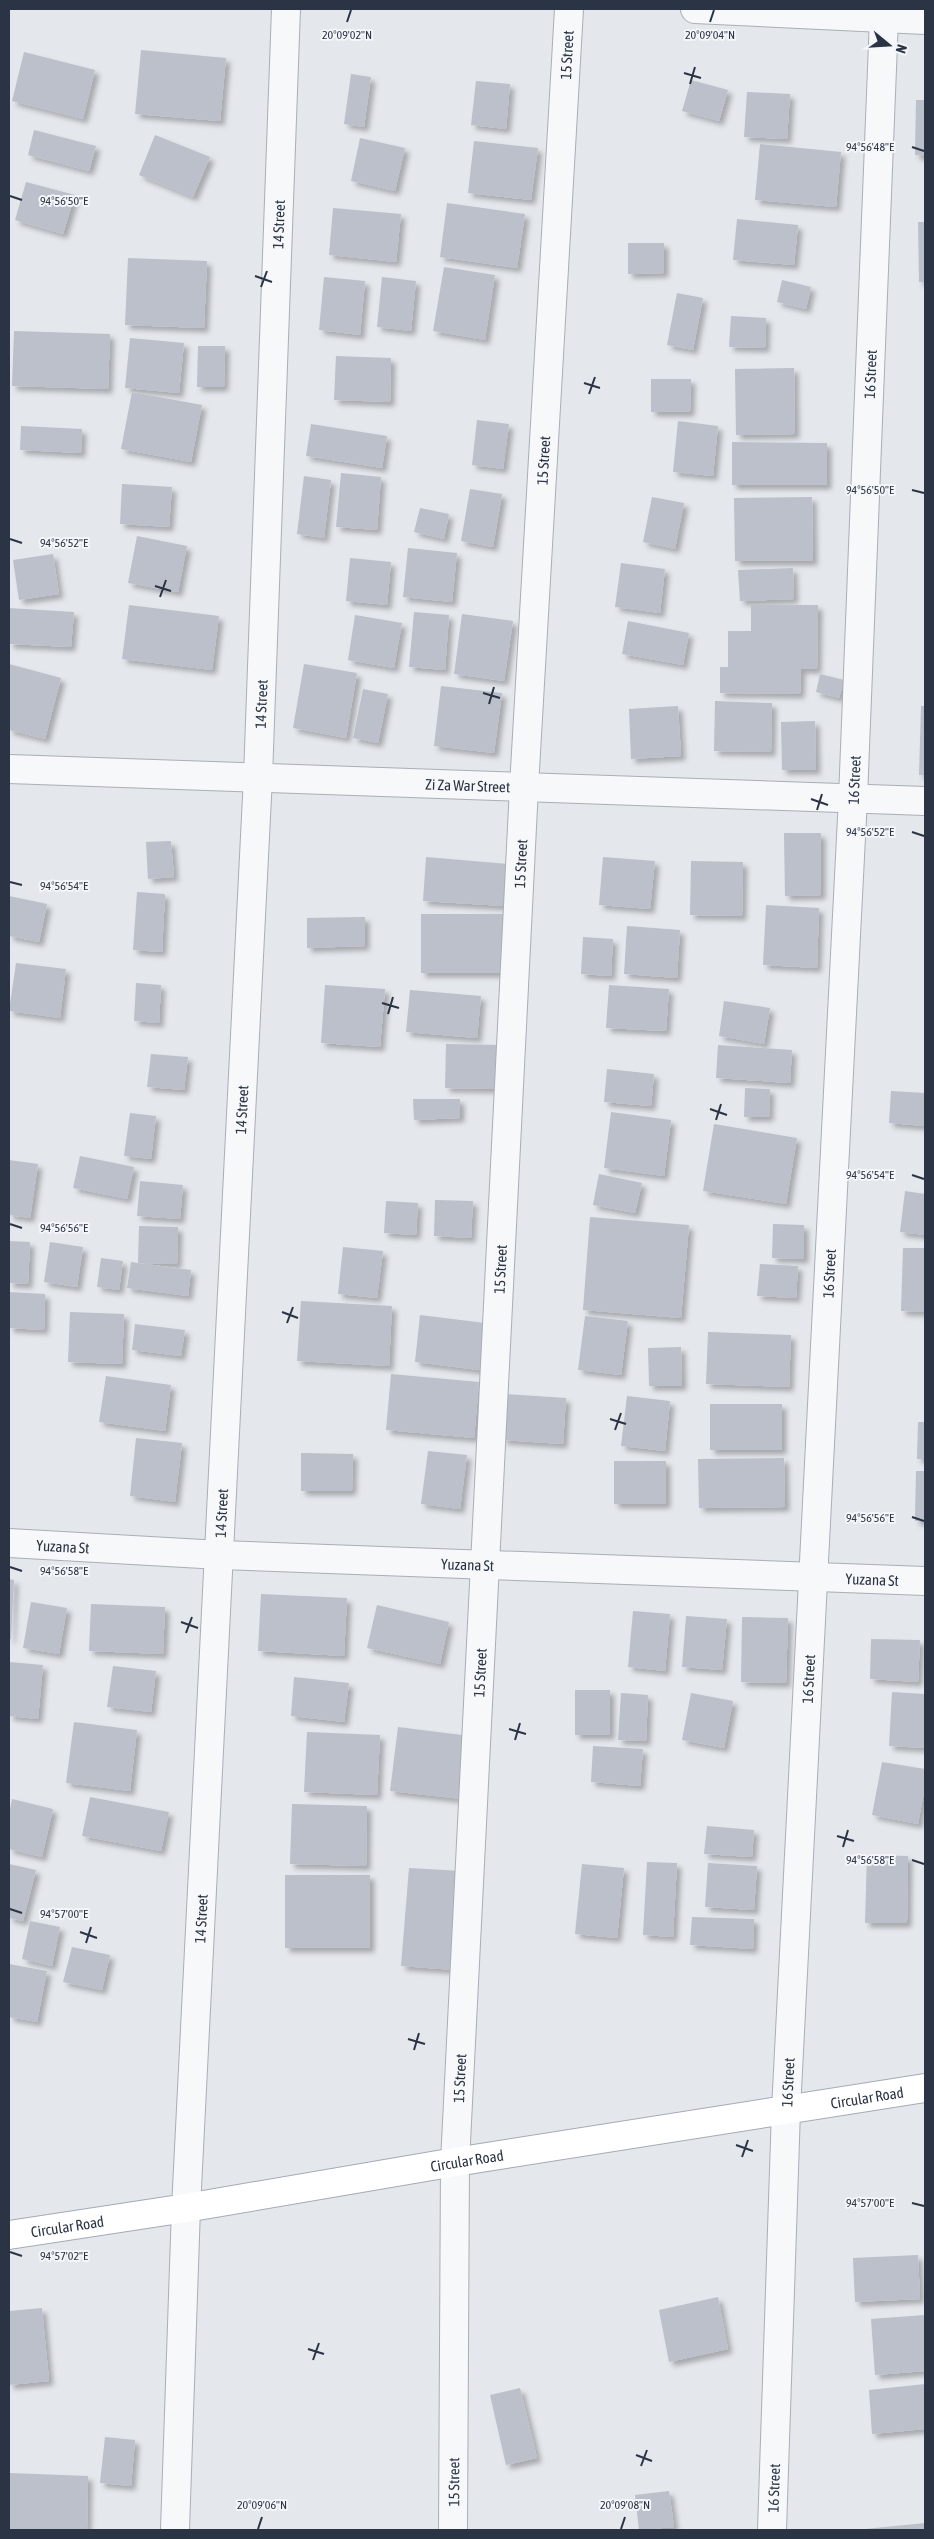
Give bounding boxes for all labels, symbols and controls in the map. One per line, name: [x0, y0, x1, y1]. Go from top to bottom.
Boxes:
north arrow: [864, 20, 914, 70]
text: 20°09'02"N: [322, 28, 372, 42]
text: 20°09'04"N: [685, 28, 735, 42]
street label: 15 Street: [556, 30, 576, 80]
text: N: [892, 43, 910, 55]
text: 94°56'48"E: [846, 140, 894, 154]
text: 94°56'50"E: [40, 194, 88, 208]
street label: 14 Street: [269, 199, 288, 249]
street label: 16 Street: [860, 349, 879, 399]
street label: 15 Street: [533, 435, 553, 485]
text: 94°56'50"E: [846, 483, 894, 497]
text: 94°56'52"E: [40, 536, 88, 550]
street label: 14 Street: [251, 679, 270, 729]
street label: 16 Street: [844, 755, 863, 805]
street label: Zi Za War Street: [425, 775, 510, 795]
text: 94°56'52"E: [846, 825, 894, 839]
street label: 15 Street: [510, 839, 530, 889]
text: 94°56'54"E: [40, 879, 88, 893]
street label: 14 Street: [232, 1085, 251, 1135]
text: 94°56'54"E: [846, 1168, 894, 1182]
text: 94°56'56"E: [40, 1221, 88, 1235]
street label: 15 Street: [490, 1244, 510, 1294]
street label: 16 Street: [819, 1248, 838, 1298]
street label: 14 Street: [211, 1488, 231, 1538]
text: 94°56'56"E: [846, 1511, 894, 1525]
street label: Yuzana St: [36, 1536, 90, 1556]
street label: Yuzana St: [441, 1555, 494, 1574]
text: 94°56'58"E: [40, 1564, 88, 1578]
street label: Yuzana St: [845, 1570, 899, 1589]
street label: 15 Street: [470, 1648, 489, 1698]
street label: 16 Street: [798, 1654, 818, 1704]
text: 94°56'58"E: [846, 1853, 894, 1867]
street label: 14 Street: [191, 1894, 210, 1944]
text: 94°57'00"E: [40, 1907, 88, 1921]
street label: 15 Street: [449, 2053, 469, 2103]
street label: 16 Street: [778, 2057, 797, 2107]
street label: Circular Road: [829, 2083, 905, 2111]
street label: Circular Road: [429, 2146, 505, 2175]
text: 94°57'00"E: [846, 2196, 894, 2210]
street label: Circular Road: [30, 2212, 105, 2240]
text: 94°57'02"E: [40, 2249, 88, 2263]
street label: 15 Street: [445, 2457, 462, 2507]
street label: 16 Street: [764, 2463, 783, 2513]
text: 20°09'06"N: [237, 2498, 287, 2512]
text: 20°09'08"N: [600, 2498, 650, 2512]

